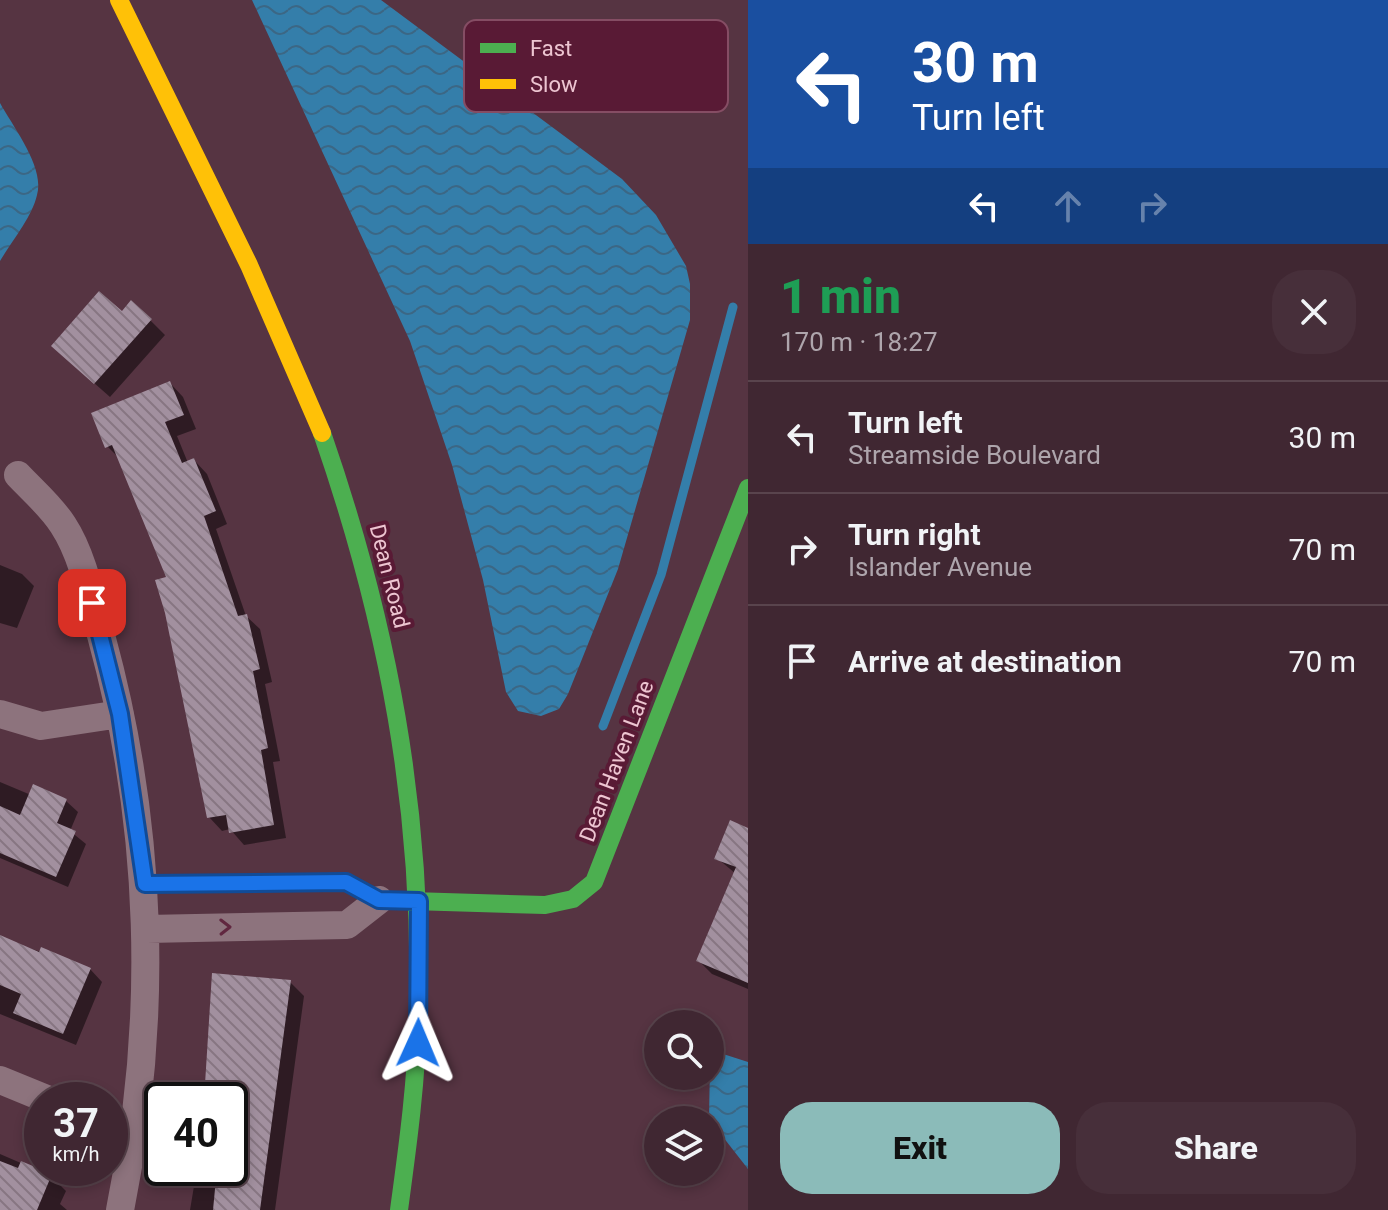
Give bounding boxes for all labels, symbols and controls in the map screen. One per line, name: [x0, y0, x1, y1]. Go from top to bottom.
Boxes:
legend: [464, 20, 728, 112]
text: 30 m: [912, 30, 1039, 96]
icon: left: [780, 32, 884, 136]
text: Fast: [530, 36, 572, 61]
text: Slow: [530, 72, 578, 97]
text: Turn left: [912, 97, 1045, 139]
icon: left: [962, 184, 1006, 228]
icon: ahead: [1046, 184, 1090, 228]
icon: right: [1130, 184, 1174, 228]
text: 1 min: [780, 268, 901, 325]
button: close: [1272, 270, 1356, 354]
text: 170 m · 18:27: [780, 327, 938, 357]
text: Turn left: [848, 405, 963, 440]
icon: left: [780, 415, 824, 459]
text: 30 m: [1289, 420, 1356, 455]
text: Streamside Boulevard: [848, 440, 1101, 470]
text: Turn right: [848, 517, 981, 552]
street label: Dean Road: [365, 522, 414, 631]
icon: right: [780, 527, 824, 571]
text: 70 m: [1289, 532, 1356, 567]
text: Islander Avenue: [848, 552, 1032, 582]
pin: [58, 569, 126, 637]
icon: arrive: [70, 581, 114, 625]
icon: arrive: [780, 639, 824, 683]
text: Arrive at destination: [848, 644, 1122, 679]
text: 70 m: [1289, 644, 1356, 679]
street label: Dean Haven Lane: [574, 677, 659, 845]
one-way arrow: [219, 918, 232, 936]
position arrow: [376, 1001, 460, 1085]
map controls: [644, 1010, 724, 1186]
button: search: [644, 1010, 724, 1090]
speed limit sign: 40: [144, 1082, 248, 1186]
text: 37: [53, 1100, 99, 1147]
button: Exit: [780, 1102, 1060, 1194]
button: Share: [1076, 1102, 1356, 1194]
button: layers: [644, 1106, 724, 1186]
text: km/h: [53, 1142, 99, 1166]

